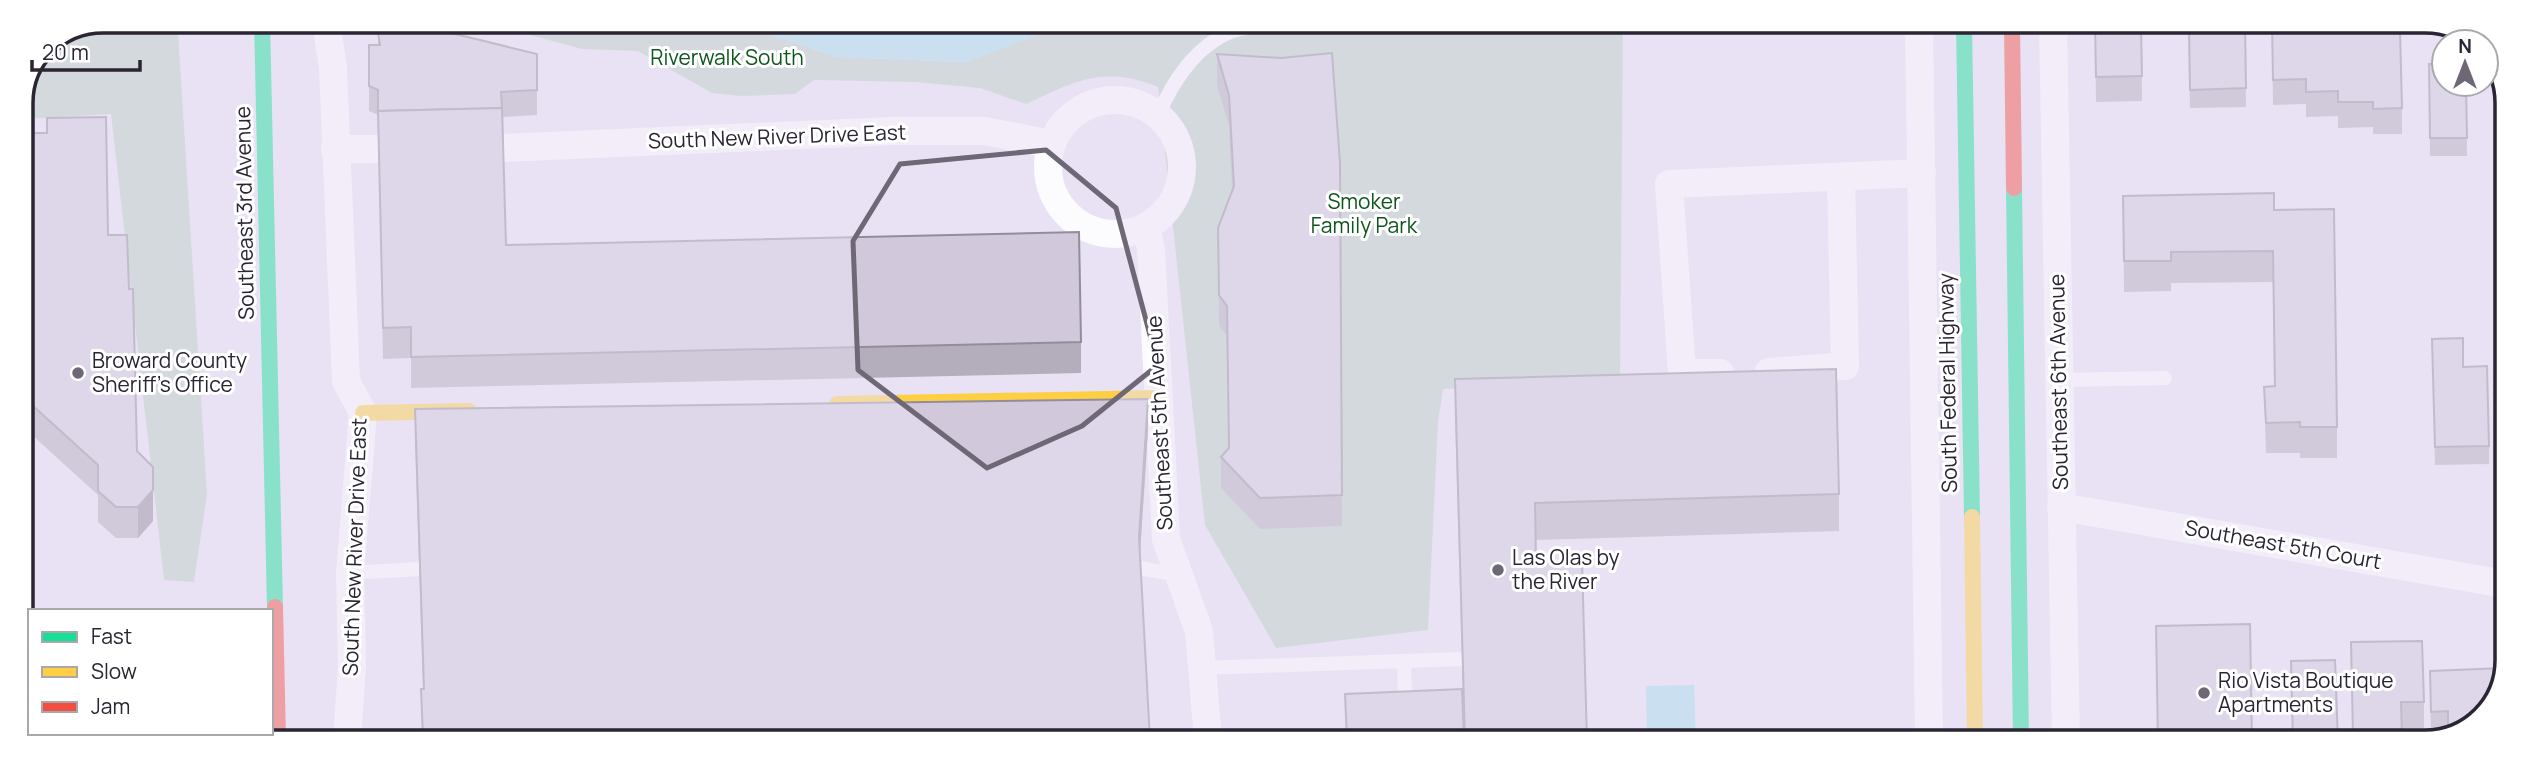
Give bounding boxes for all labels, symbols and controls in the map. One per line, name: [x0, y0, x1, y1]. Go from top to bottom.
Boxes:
scale bar: [32, 28, 140, 72]
north arrow: [2430, 28, 2500, 98]
text: N: [2458, 33, 2472, 59]
text: 20 m: [42, 38, 89, 66]
park label: Riverwalk South: [650, 43, 804, 71]
street label: Southeast 3rd Avenue: [228, 106, 260, 320]
street label: South New River Drive East: [647, 118, 907, 154]
park label: Smoker Family Park: [1311, 187, 1418, 239]
street label: South Federal Highway: [1931, 273, 1963, 493]
street label: Southeast 6th Avenue: [2042, 274, 2074, 490]
street label: Southeast 5th Avenue: [1139, 315, 1179, 531]
place label: Broward County Sheriff's Office: [92, 346, 247, 398]
marker: Broward County Sheriff's Office: [70, 365, 86, 381]
street label: South New River Drive East: [336, 417, 372, 677]
street label: Southeast 5th Court: [2183, 513, 2384, 575]
place label: Las Olas by the River: [1512, 543, 1620, 595]
marker: Las Olas by the River: [1490, 562, 1506, 578]
legend: [28, 609, 273, 735]
text: Fast: [91, 622, 132, 650]
text: Slow: [91, 657, 137, 685]
place label: Rio Vista Boutique Apartments: [2218, 666, 2394, 718]
marker: Rio Vista Boutique Apartments: [2196, 685, 2212, 701]
text: Jam: [91, 692, 130, 720]

